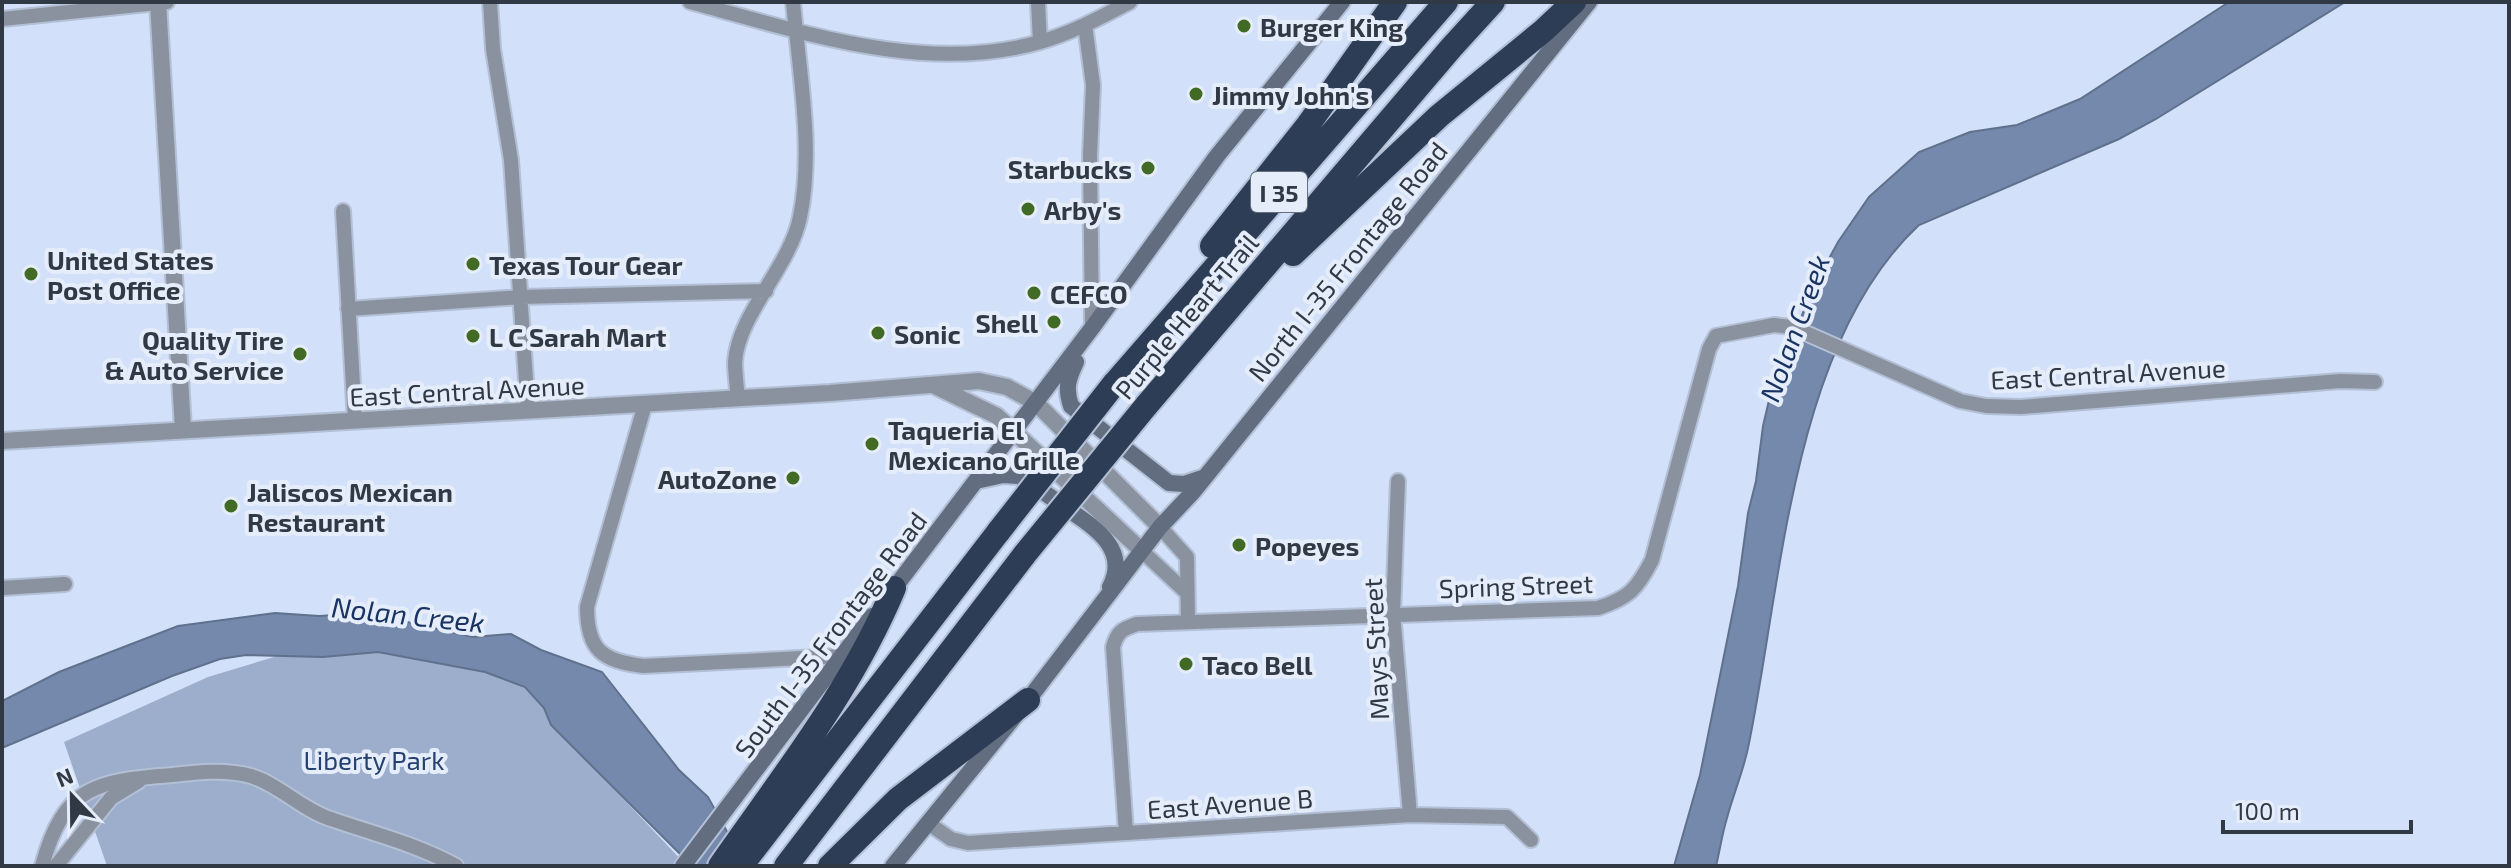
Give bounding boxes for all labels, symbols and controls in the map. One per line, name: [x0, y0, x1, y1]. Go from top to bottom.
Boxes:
place label: Burger King: [1260, 11, 1403, 42]
marker: Burger King: [1235, 17, 1253, 35]
place label: Jimmy John's: [1212, 79, 1369, 111]
marker: Jimmy John's: [1187, 85, 1205, 103]
street label: North I-35 Frontage Road: [1241, 135, 1453, 387]
place label: Starbucks: [1008, 153, 1132, 184]
marker: Starbucks: [1139, 159, 1157, 177]
road number: I 35: [1251, 172, 1307, 212]
place label: Arby's: [1044, 194, 1121, 226]
marker: Arby's: [1019, 200, 1037, 218]
street label: Purple Heart Trail: [1108, 227, 1264, 405]
place label: United States Post Office: [47, 244, 214, 305]
place label: Texas Tour Gear: [489, 249, 682, 280]
water label: Nolan Creek: [1752, 250, 1836, 406]
marker: Texas Tour Gear: [464, 255, 482, 273]
marker: United States Post Office: [22, 265, 40, 283]
place label: CEFCO: [1050, 278, 1128, 309]
marker: CEFCO: [1025, 284, 1043, 302]
place label: Shell: [975, 307, 1038, 338]
marker: Shell: [1045, 313, 1063, 331]
place label: Sonic: [894, 318, 961, 349]
place label: L C Sarah Mart: [489, 321, 667, 352]
place label: Quality Tire & Auto Service: [104, 324, 284, 385]
marker: Sonic: [869, 324, 887, 342]
marker: L C Sarah Mart: [464, 327, 482, 345]
marker: Quality Tire & Auto Service: [291, 345, 309, 363]
street label: East Central Avenue: [1990, 351, 2226, 395]
street label: East Central Avenue: [349, 368, 585, 412]
place label: Taqueria El Mexicano Grille: [888, 414, 1080, 475]
marker: Taqueria El Mexicano Grille: [863, 435, 881, 453]
place label: AutoZone: [658, 463, 777, 494]
marker: AutoZone: [784, 469, 802, 487]
place label: Jaliscos Mexican Restaurant: [247, 476, 453, 537]
marker: Jaliscos Mexican Restaurant: [222, 497, 240, 515]
street label: South I-35 Frontage Road: [728, 505, 932, 763]
place label: Popeyes: [1255, 530, 1359, 562]
marker: Popeyes: [1230, 536, 1248, 554]
street label: Spring Street: [1438, 567, 1594, 603]
street label: Mays Street: [1356, 577, 1394, 721]
water label: Nolan Creek: [330, 589, 486, 639]
place label: Taco Bell: [1202, 649, 1313, 680]
marker: Taco Bell: [1177, 655, 1195, 673]
park label: Liberty Park: [303, 744, 445, 775]
north arrow: [32, 756, 112, 836]
text: N: [52, 761, 76, 792]
street label: East Avenue B: [1146, 782, 1314, 824]
scale bar: [2223, 784, 2411, 834]
text: 100 m: [2235, 796, 2300, 825]

